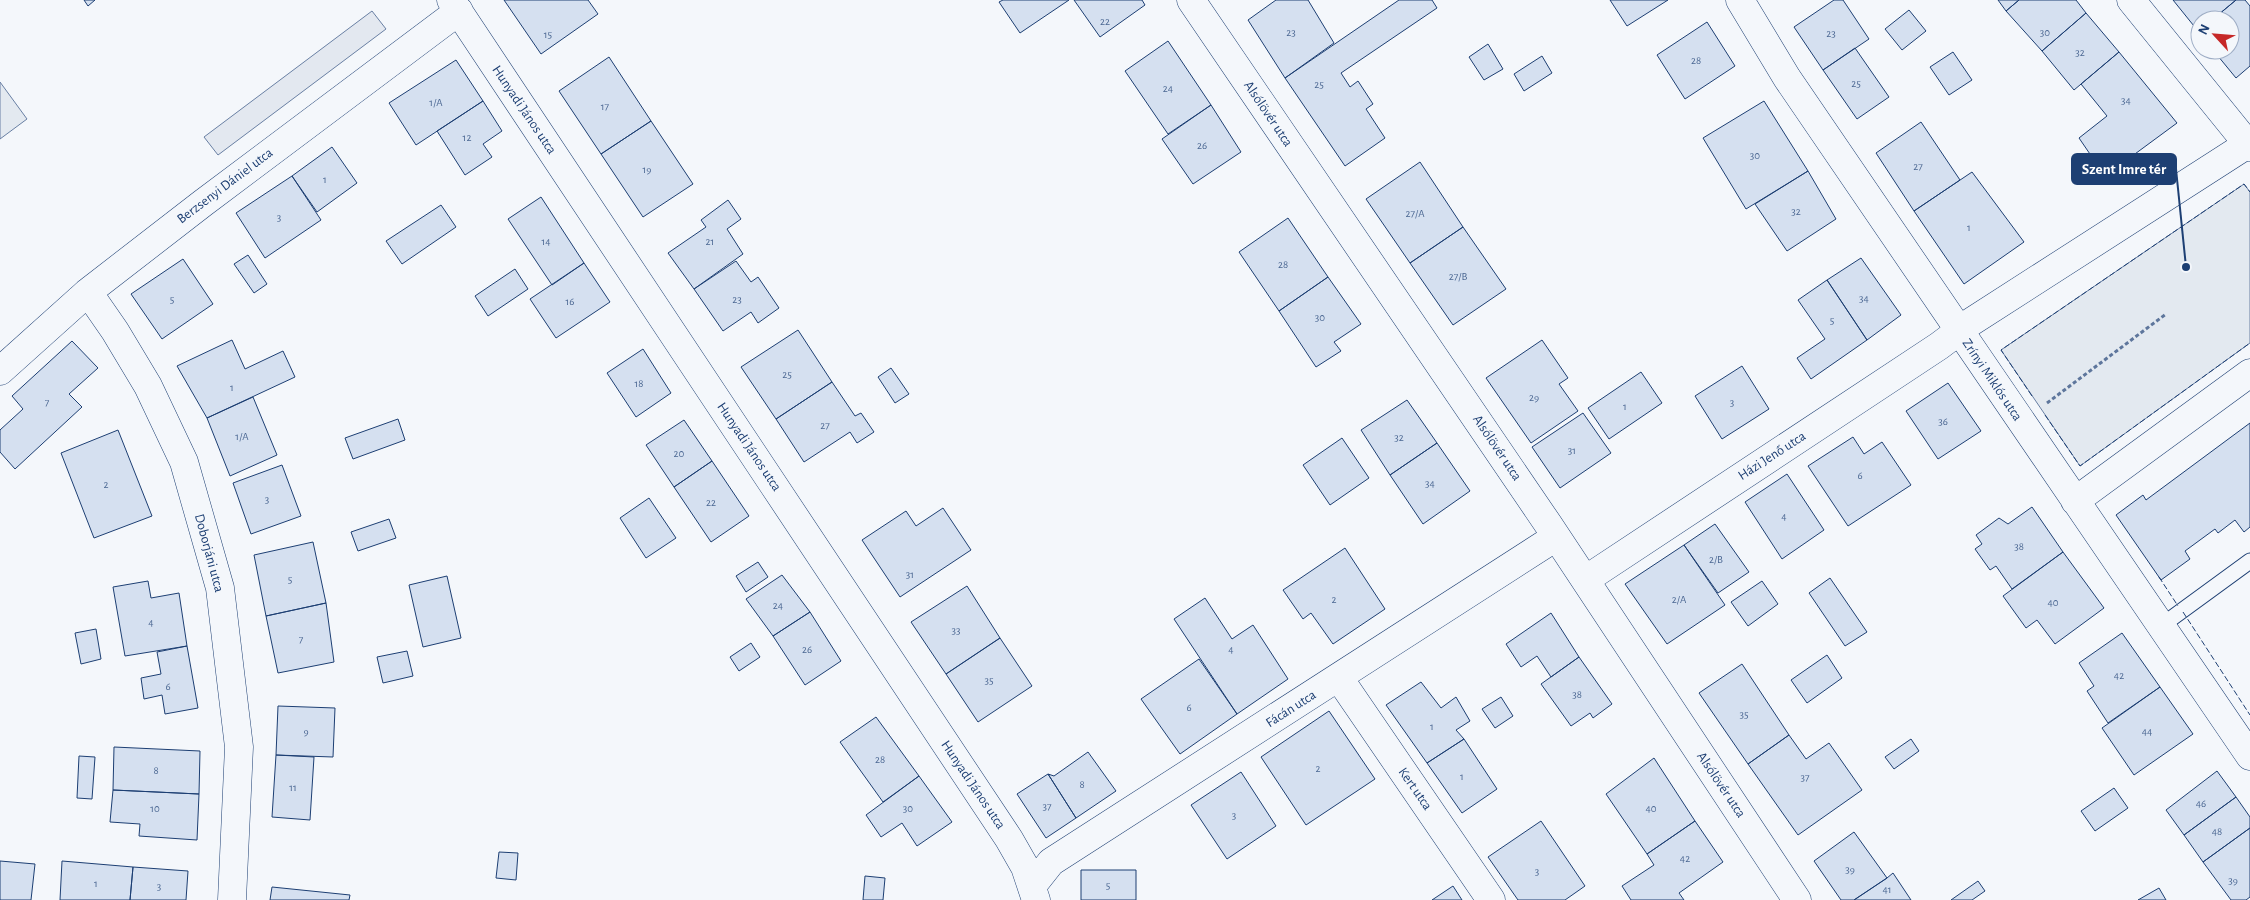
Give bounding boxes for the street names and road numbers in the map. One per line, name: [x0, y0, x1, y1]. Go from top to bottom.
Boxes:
street label: Hunyadi János utca: [489, 63, 559, 157]
street label: Alsólövér utca: [1241, 79, 1295, 150]
street label: Berzsenyi Dániel utca: [175, 145, 276, 226]
street label: Zrínyi Miklós utca: [1959, 336, 2025, 424]
street label: Hunyadi János utca: [714, 400, 784, 494]
street label: Alsólövér utca: [1470, 413, 1524, 484]
street label: Házi Jenő utca: [1736, 429, 1809, 483]
street label: Doborjáni utca: [192, 512, 226, 594]
street label: Fácán utca: [1264, 687, 1319, 730]
street label: Hunyadi János utca: [938, 738, 1008, 832]
street label: Alsólövér utca: [1694, 750, 1748, 821]
street label: Kert utca: [1395, 765, 1435, 813]

